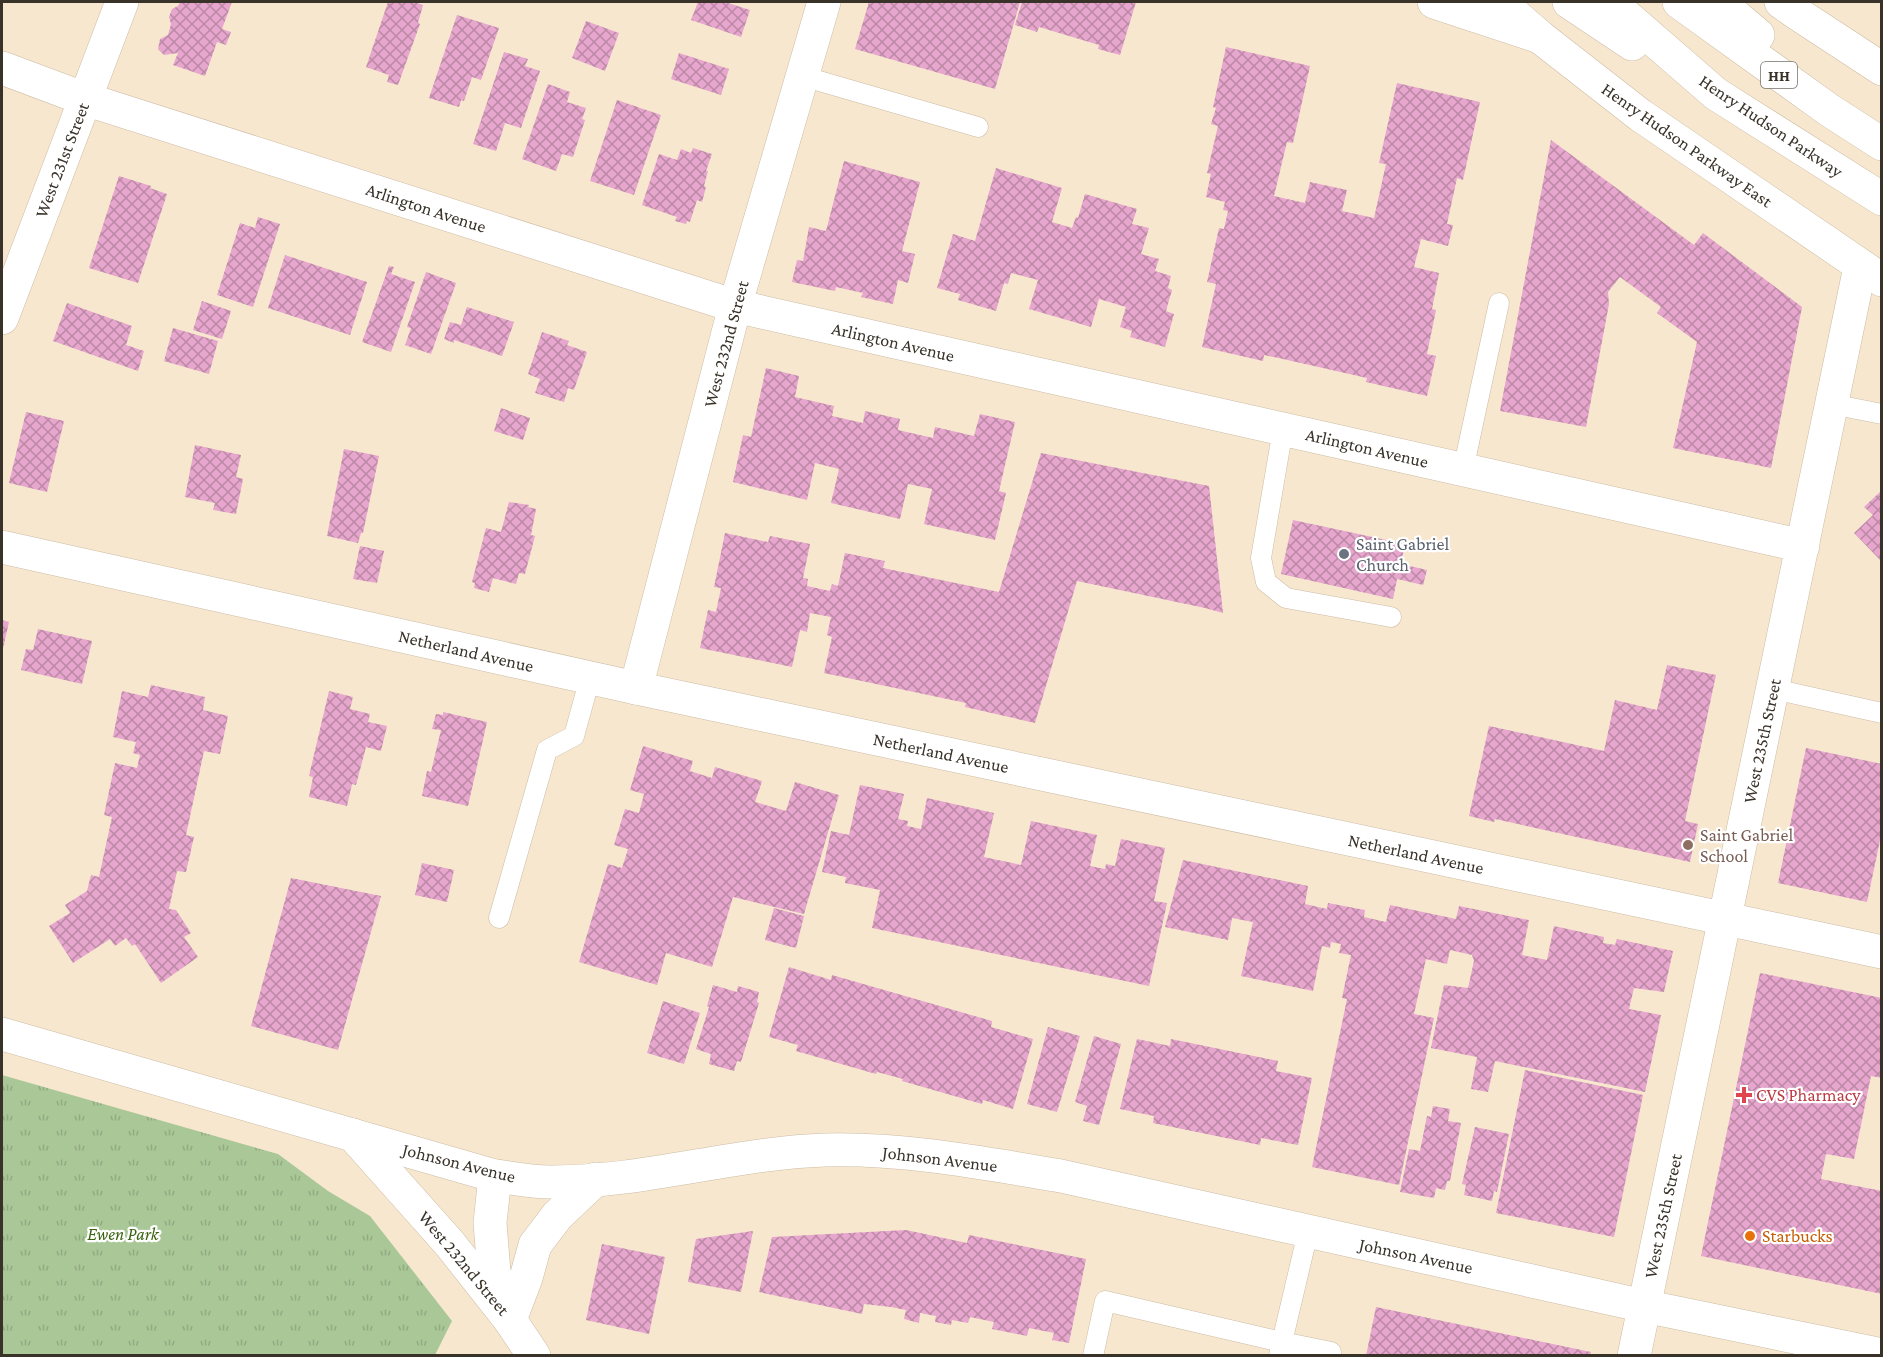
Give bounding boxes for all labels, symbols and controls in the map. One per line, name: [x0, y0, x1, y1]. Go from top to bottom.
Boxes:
road number: HH: [1761, 62, 1797, 88]
street label: Henry Hudson Parkway: [1695, 71, 1847, 182]
street label: Henry Hudson Parkway East: [1598, 79, 1777, 212]
street label: West 231st Street: [31, 99, 94, 220]
street label: Arlington Avenue: [363, 179, 489, 237]
street label: West 232nd Street: [699, 277, 753, 410]
street label: Arlington Avenue: [830, 318, 956, 366]
street label: Arlington Avenue: [1304, 424, 1430, 472]
place label: Saint Gabriel Church: [1356, 534, 1449, 575]
marker: Saint Gabriel Church: [1337, 547, 1351, 561]
street label: Netherland Avenue: [396, 626, 536, 676]
street label: West 235th Street: [1739, 676, 1785, 805]
street label: Netherland Avenue: [871, 729, 1011, 777]
place label: Saint Gabriel School: [1700, 825, 1793, 866]
street label: Netherland Avenue: [1346, 830, 1486, 878]
marker: Saint Gabriel School: [1681, 838, 1695, 852]
place label: CVS Pharmacy: [1756, 1085, 1861, 1105]
marker: CVS Pharmacy: [1737, 1088, 1751, 1102]
street label: Johnson Avenue: [399, 1139, 518, 1187]
street label: Johnson Avenue: [879, 1142, 999, 1176]
street label: West 235th Street: [1640, 1151, 1686, 1280]
street label: West 232nd Street: [414, 1207, 514, 1320]
park label: Ewen Park: [87, 1224, 160, 1244]
place label: Starbucks: [1762, 1226, 1833, 1246]
marker: Starbucks: [1743, 1229, 1757, 1243]
street label: Johnson Avenue: [1355, 1234, 1475, 1278]

